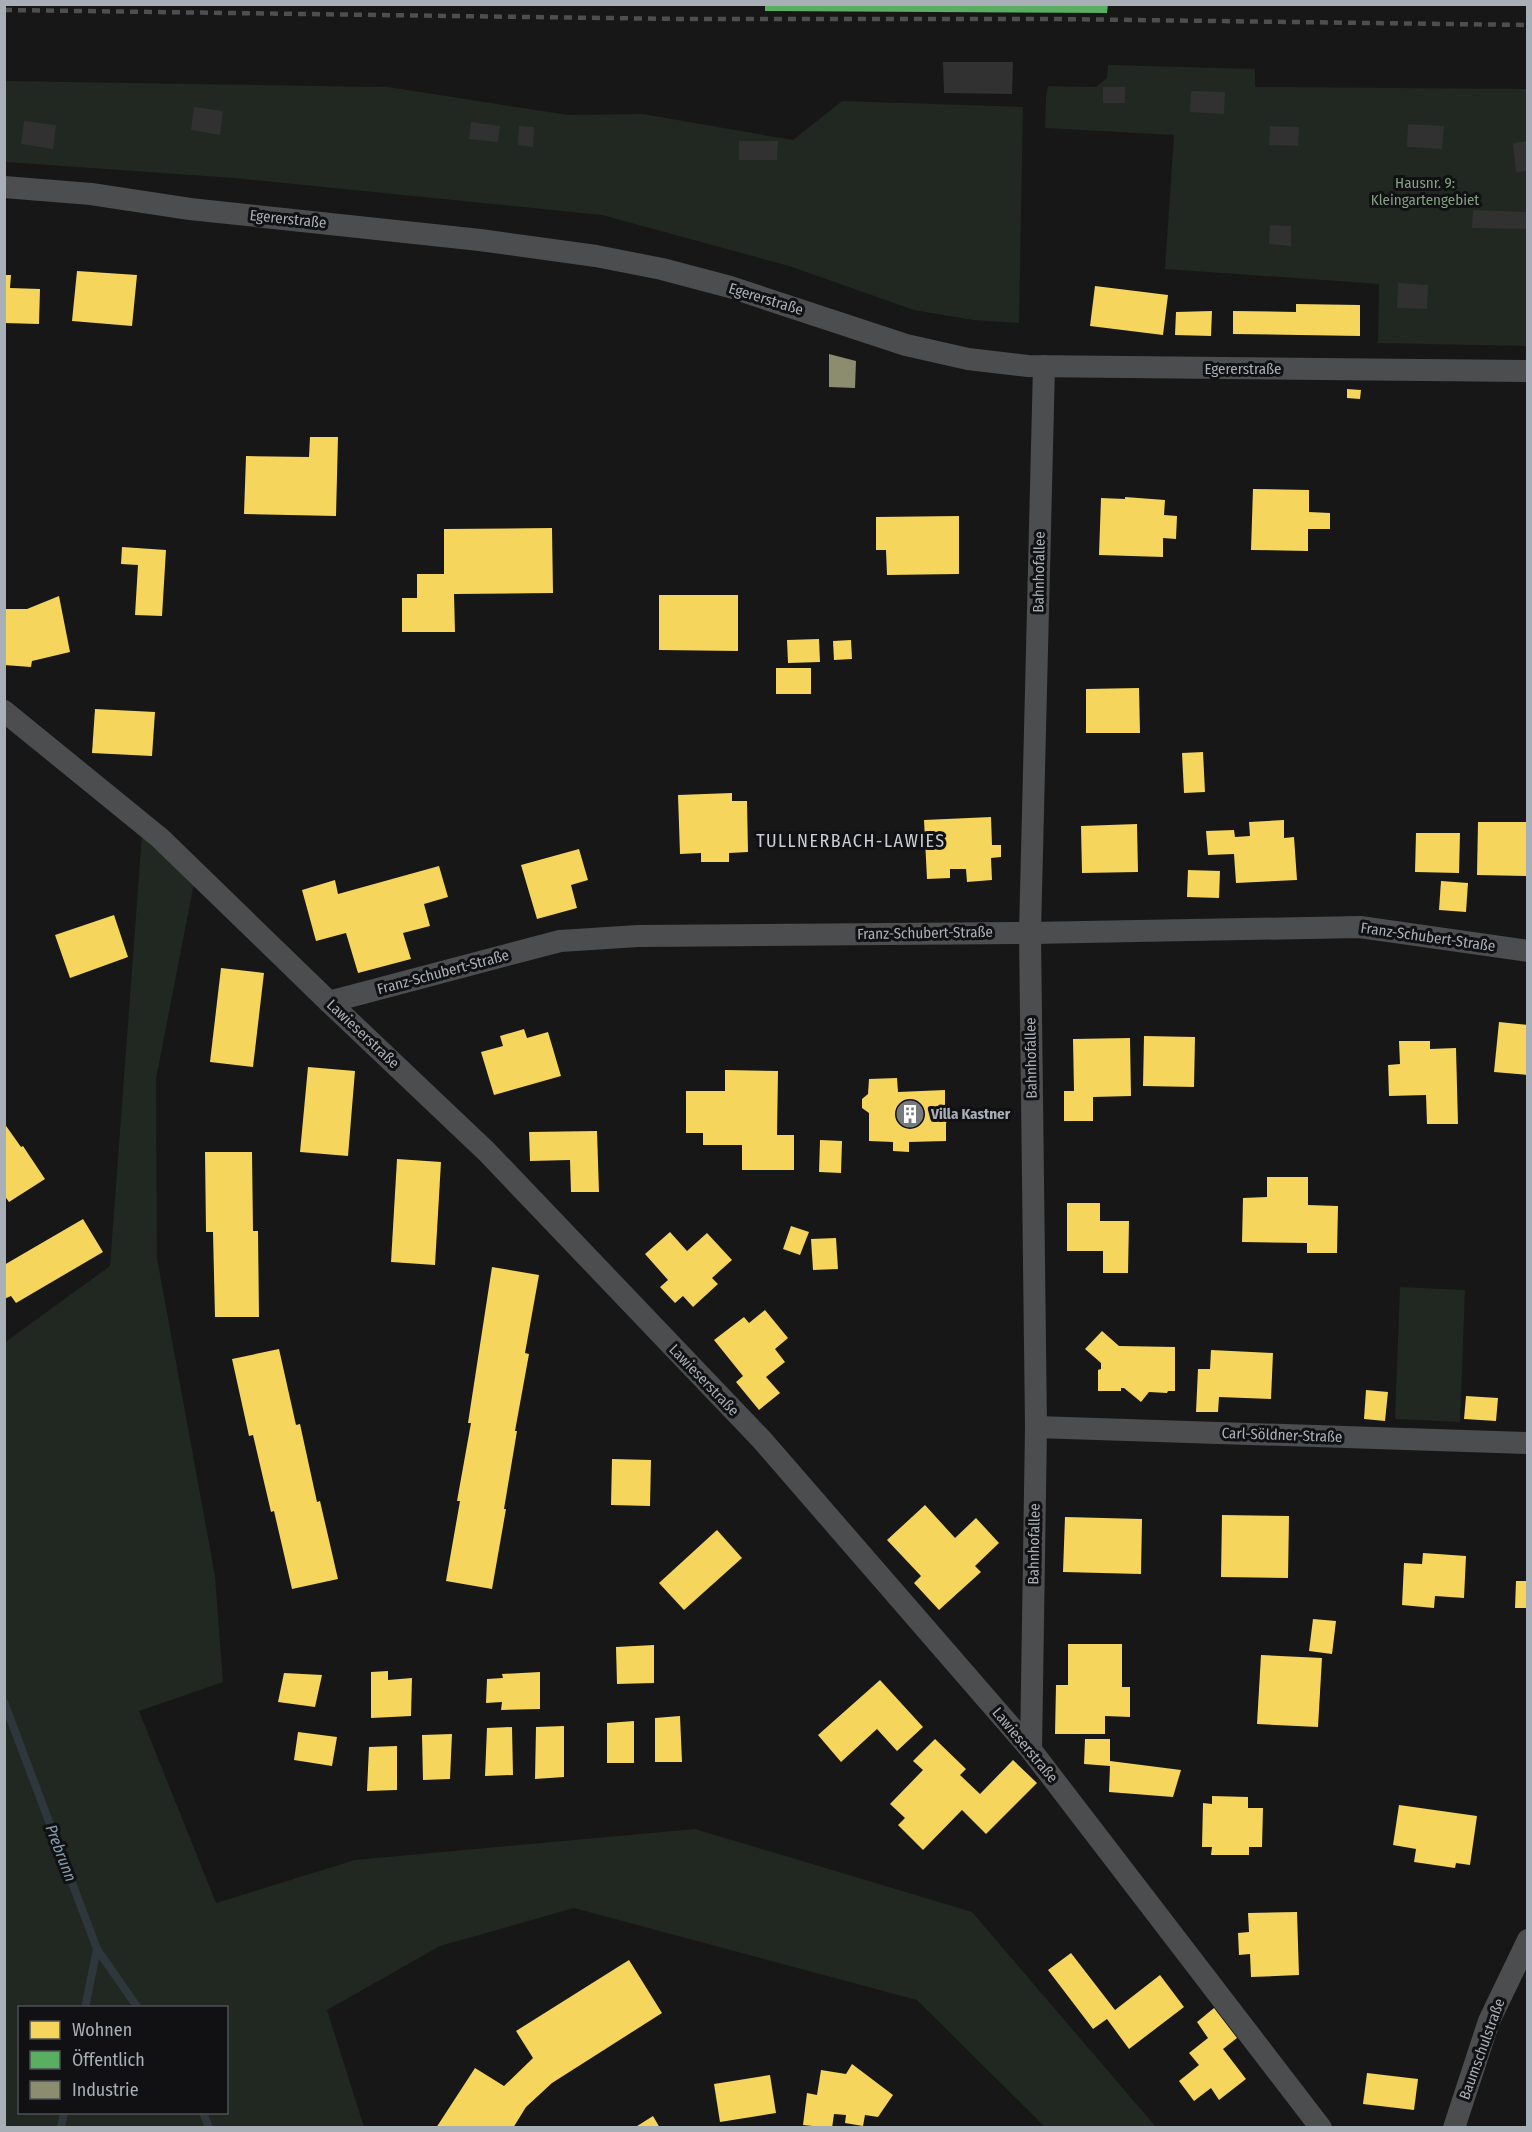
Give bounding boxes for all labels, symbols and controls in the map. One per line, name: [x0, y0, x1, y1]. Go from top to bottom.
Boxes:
park label: Hausnr. 9: Kleingartengebiet: [1371, 174, 1479, 209]
street label: Egererstraße: [249, 206, 327, 232]
street label: Egererstraße: [727, 279, 805, 319]
street label: Egererstraße: [1204, 360, 1282, 378]
street label: Bahnhofallee: [1029, 531, 1049, 613]
district label: TULLNERBACH-LAWIES: [756, 830, 946, 852]
street label: Franz-Schubert-Straße: [1359, 919, 1497, 955]
street label: Franz-Schubert-Straße: [857, 923, 993, 943]
street label: Franz-Schubert-Straße: [375, 946, 511, 998]
street label: Lawieserstraße: [323, 996, 403, 1072]
street label: Bahnhofallee: [1021, 1017, 1041, 1099]
building icon: Villa Kastner: [894, 1098, 926, 1130]
place label: Villa Kastner: [930, 1105, 1011, 1123]
street label: Lawieserstraße: [665, 1340, 743, 1420]
street label: Carl-Söldner-Straße: [1221, 1424, 1343, 1446]
street label: Bahnhofallee: [1024, 1503, 1044, 1585]
street label: Lawieserstraße: [988, 1704, 1062, 1786]
water label: Prebrunn: [41, 1822, 81, 1884]
street label: Baumschulstraße: [1455, 1996, 1509, 2102]
legend: [18, 2006, 228, 2114]
text: Wohnen: [72, 2019, 132, 2041]
text: Öffentlich: [72, 2049, 145, 2071]
text: Industrie: [72, 2079, 139, 2101]

